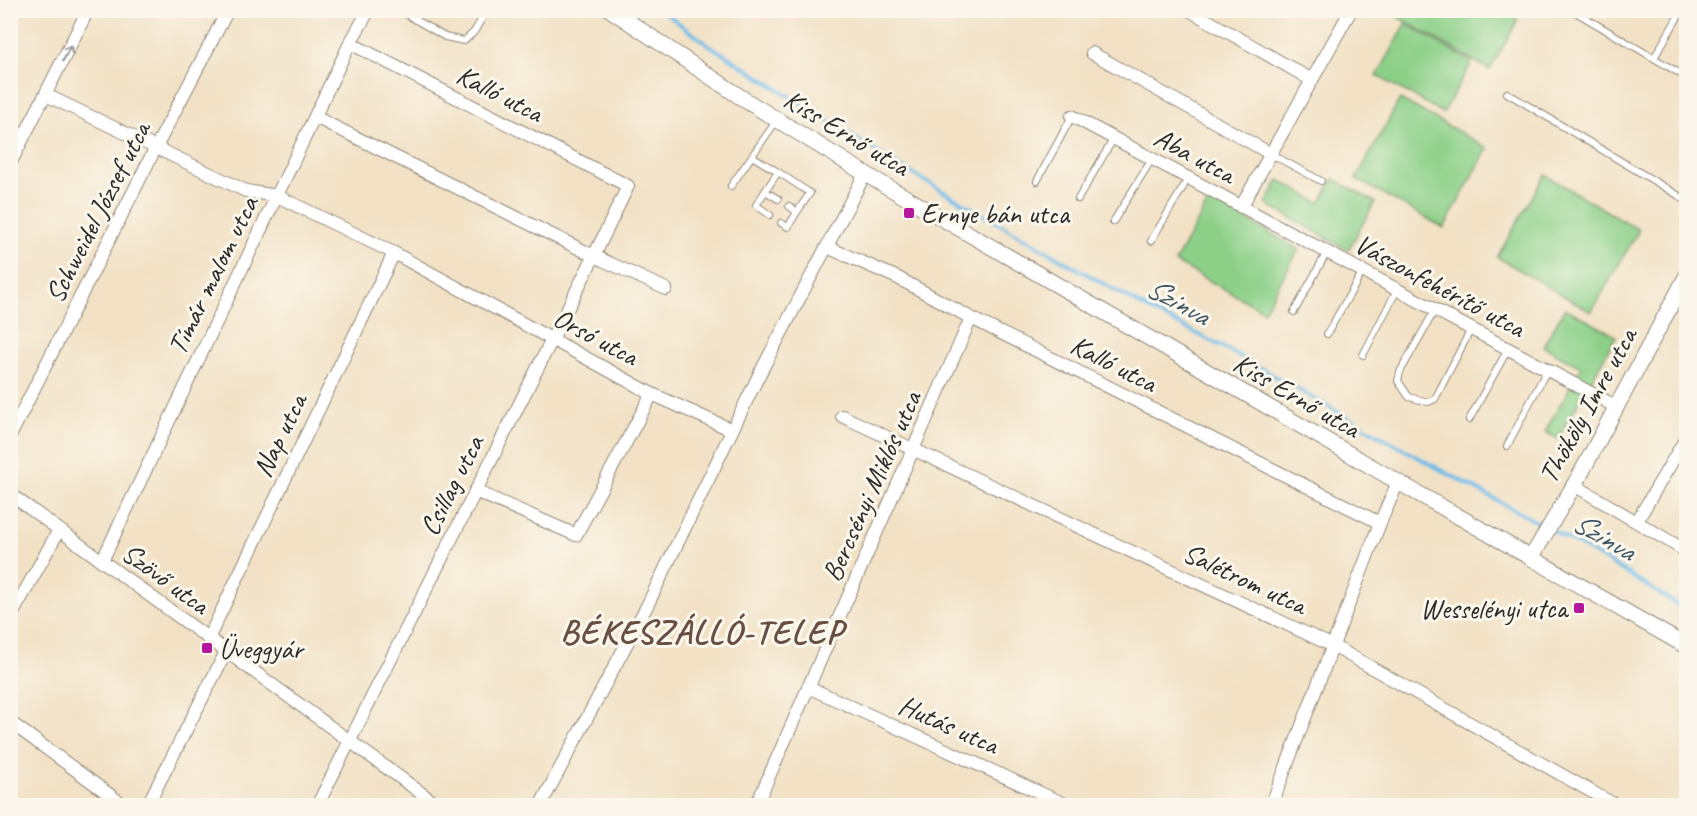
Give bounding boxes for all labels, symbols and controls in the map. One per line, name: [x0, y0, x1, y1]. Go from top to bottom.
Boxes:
one-way arrow: [61, 44, 73, 62]
street label: Kalló utca: [451, 57, 550, 131]
street label: Kiss Ernő utca: [778, 81, 917, 184]
street label: Schweidel József utca: [37, 114, 159, 308]
street label: Aba utca: [1148, 120, 1243, 192]
street label: Tímár malom utca: [159, 189, 267, 360]
place label: Ernye bán utca: [921, 196, 1071, 231]
marker: Ernye bán utca: [902, 206, 916, 220]
street label: Vászonfehérítő utca: [1349, 226, 1532, 346]
water label: Szinva: [1140, 268, 1219, 335]
street label: Orsó utca: [547, 300, 646, 374]
street label: Thököly Imre utca: [1530, 319, 1646, 489]
street label: Kalló utca: [1065, 327, 1164, 401]
street label: Kiss Ernő utca: [1227, 345, 1368, 447]
street label: Bercsényi Miklós utca: [814, 384, 930, 587]
street label: Nap utca: [244, 386, 316, 482]
street label: Csillag utca: [411, 428, 492, 541]
water label: Szinva: [1566, 503, 1645, 570]
street label: Szövő utca: [115, 535, 218, 623]
street label: Salétrom utca: [1178, 535, 1314, 623]
place label: Wesselényi utca: [1420, 591, 1570, 626]
marker: Wesselényi utca: [1572, 601, 1586, 615]
district label: BÉKESZÁLLÓ-TELEP: [560, 610, 847, 653]
place label: Üveggyár: [219, 631, 306, 666]
marker: Üveggyár: [200, 641, 214, 655]
street label: Hutás utca: [894, 687, 1006, 763]

